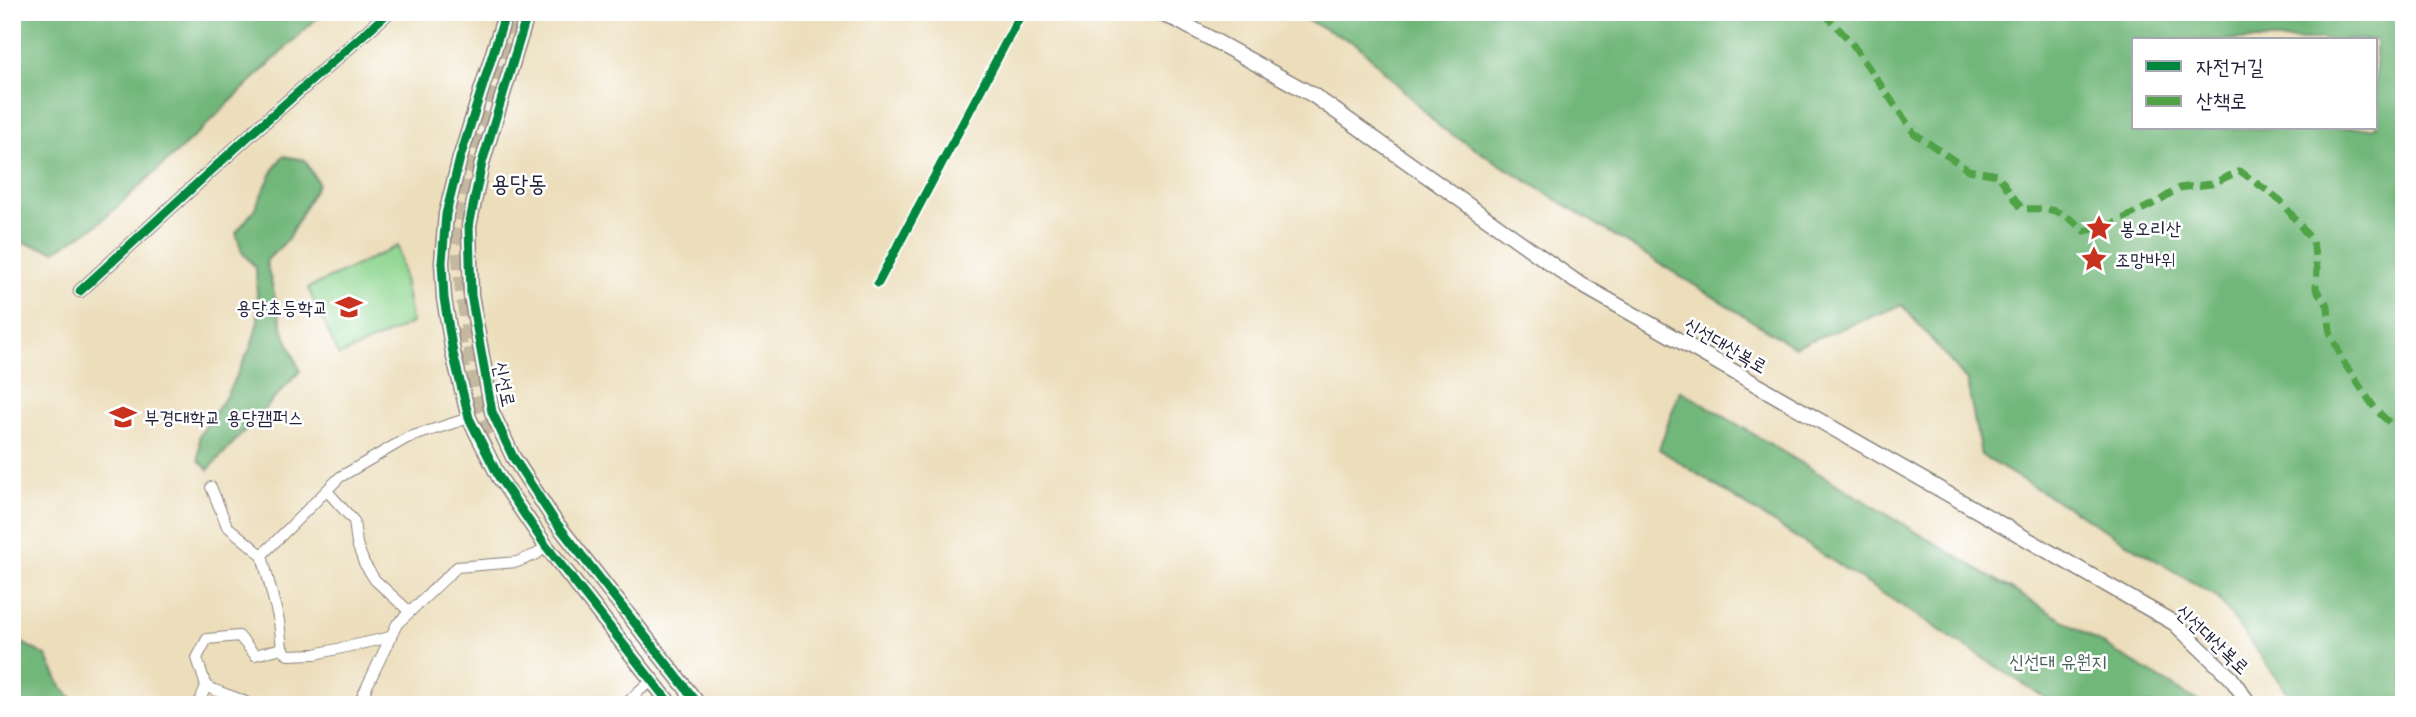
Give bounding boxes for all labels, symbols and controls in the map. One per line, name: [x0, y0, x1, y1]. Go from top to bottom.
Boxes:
legend: [2132, 38, 2378, 130]
text: 자전거길: [2196, 52, 2264, 79]
text: 산책로: [2196, 86, 2247, 113]
district label: 용당동: [491, 167, 547, 197]
place icon: 봉오리산: [2084, 213, 2114, 243]
place label: 봉오리산: [2120, 215, 2181, 240]
place icon: 조망바위: [2079, 244, 2109, 274]
place label: 조망바위: [2115, 246, 2176, 271]
school or university icon: 용당초등학교: [334, 292, 364, 322]
place label: 용당초등학교: [236, 294, 328, 319]
street label: 신선대산복로: [1680, 311, 1772, 378]
street label: 신선로: [488, 359, 522, 409]
school or university icon: 부경대학교 용당캠퍼스: [108, 402, 138, 432]
place label: 부경대학교 용당캠퍼스: [144, 404, 303, 429]
street label: 신선대산복로: [2171, 598, 2255, 679]
park label: 신선대 유원지: [2009, 648, 2107, 673]

